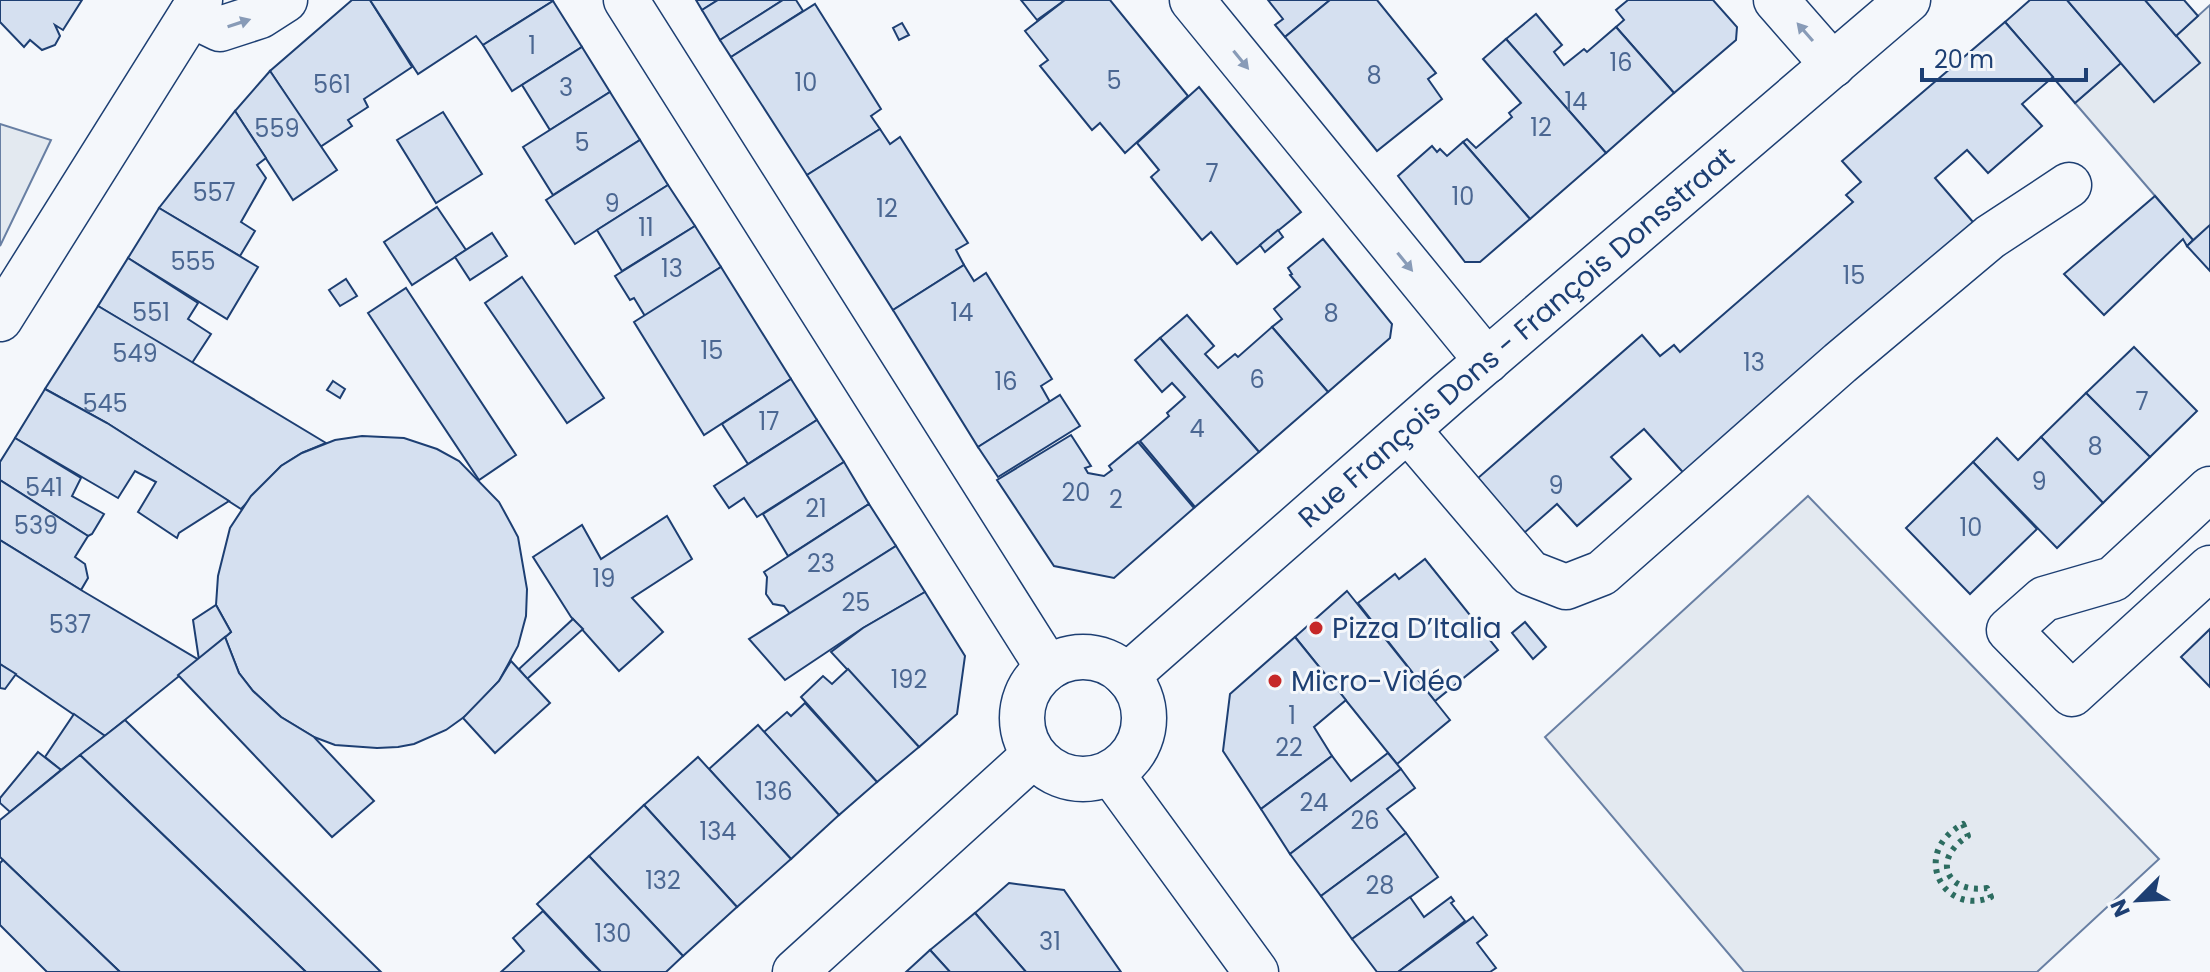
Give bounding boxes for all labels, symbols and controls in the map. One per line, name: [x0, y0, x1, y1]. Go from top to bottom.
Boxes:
one-way arrow: [227, 16, 251, 28]
one-way arrow: [1797, 23, 1814, 43]
house number: 1: [528, 29, 536, 62]
scale bar: [1922, 32, 2086, 82]
text: 20 m: [1934, 43, 1994, 76]
house number: 16: [1610, 46, 1632, 79]
one-way arrow: [1232, 50, 1249, 70]
house number: 8: [1366, 59, 1382, 92]
house number: 5: [1106, 64, 1122, 97]
house number: 10: [795, 66, 817, 99]
house number: 561: [313, 68, 351, 101]
house number: 3: [559, 71, 573, 104]
house number: 14: [1565, 85, 1587, 118]
house number: 12: [1530, 111, 1552, 144]
house number: 559: [254, 112, 300, 145]
house number: 5: [574, 126, 590, 159]
street label: Rue François Dons - François Donsstraat: [1290, 138, 1743, 537]
house number: 7: [1205, 157, 1219, 190]
house number: 557: [192, 176, 236, 209]
house number: 10: [1452, 180, 1474, 213]
house number: 9: [604, 187, 620, 220]
house number: 12: [876, 192, 898, 225]
house number: 11: [638, 211, 654, 244]
house number: 555: [170, 245, 216, 278]
house number: 13: [661, 252, 683, 285]
one-way arrow: [1397, 252, 1413, 272]
house number: 15: [1843, 259, 1865, 292]
house number: 551: [132, 296, 170, 329]
house number: 14: [951, 296, 973, 329]
house number: 8: [1323, 297, 1339, 330]
house number: 15: [701, 334, 723, 367]
house number: 549: [112, 337, 158, 370]
house number: 13: [1743, 346, 1765, 379]
house number: 6: [1249, 363, 1265, 396]
house number: 16: [995, 365, 1017, 398]
house number: 7: [2135, 385, 2149, 418]
house number: 545: [82, 387, 128, 420]
house number: 17: [759, 405, 779, 438]
house number: 4: [1189, 412, 1205, 445]
house number: 8: [2087, 430, 2103, 463]
house number: 9: [2031, 465, 2047, 498]
house number: 9: [1548, 469, 1564, 502]
house number: 541: [25, 471, 63, 504]
house number: 20: [1062, 476, 1090, 509]
house number: 2: [1109, 483, 1123, 516]
house number: 21: [805, 492, 827, 525]
house number: 539: [14, 509, 58, 542]
house number: 10: [1960, 511, 1982, 544]
house number: 23: [807, 547, 835, 580]
house number: 19: [593, 562, 615, 595]
house number: 25: [842, 586, 870, 619]
house number: 537: [49, 608, 91, 641]
place label: Pizza D’Italia: [1332, 609, 1502, 648]
marker: Pizza D’Italia: [1307, 619, 1325, 637]
place label: Micro-Vidéo: [1291, 662, 1463, 701]
house number: 192: [891, 663, 927, 696]
marker: Micro-Vidéo: [1266, 672, 1284, 690]
house number: 1: [1288, 699, 1296, 732]
house number: 22: [1275, 731, 1303, 764]
house number: 136: [755, 775, 793, 808]
house number: 24: [1300, 786, 1328, 819]
house number: 26: [1350, 804, 1380, 837]
house number: 134: [700, 815, 736, 848]
north arrow: [2098, 860, 2178, 940]
house number: 132: [645, 864, 681, 897]
house number: 28: [1366, 869, 1394, 902]
text: N: [2103, 894, 2138, 922]
house number: 130: [595, 917, 631, 950]
house number: 31: [1039, 925, 1061, 958]

